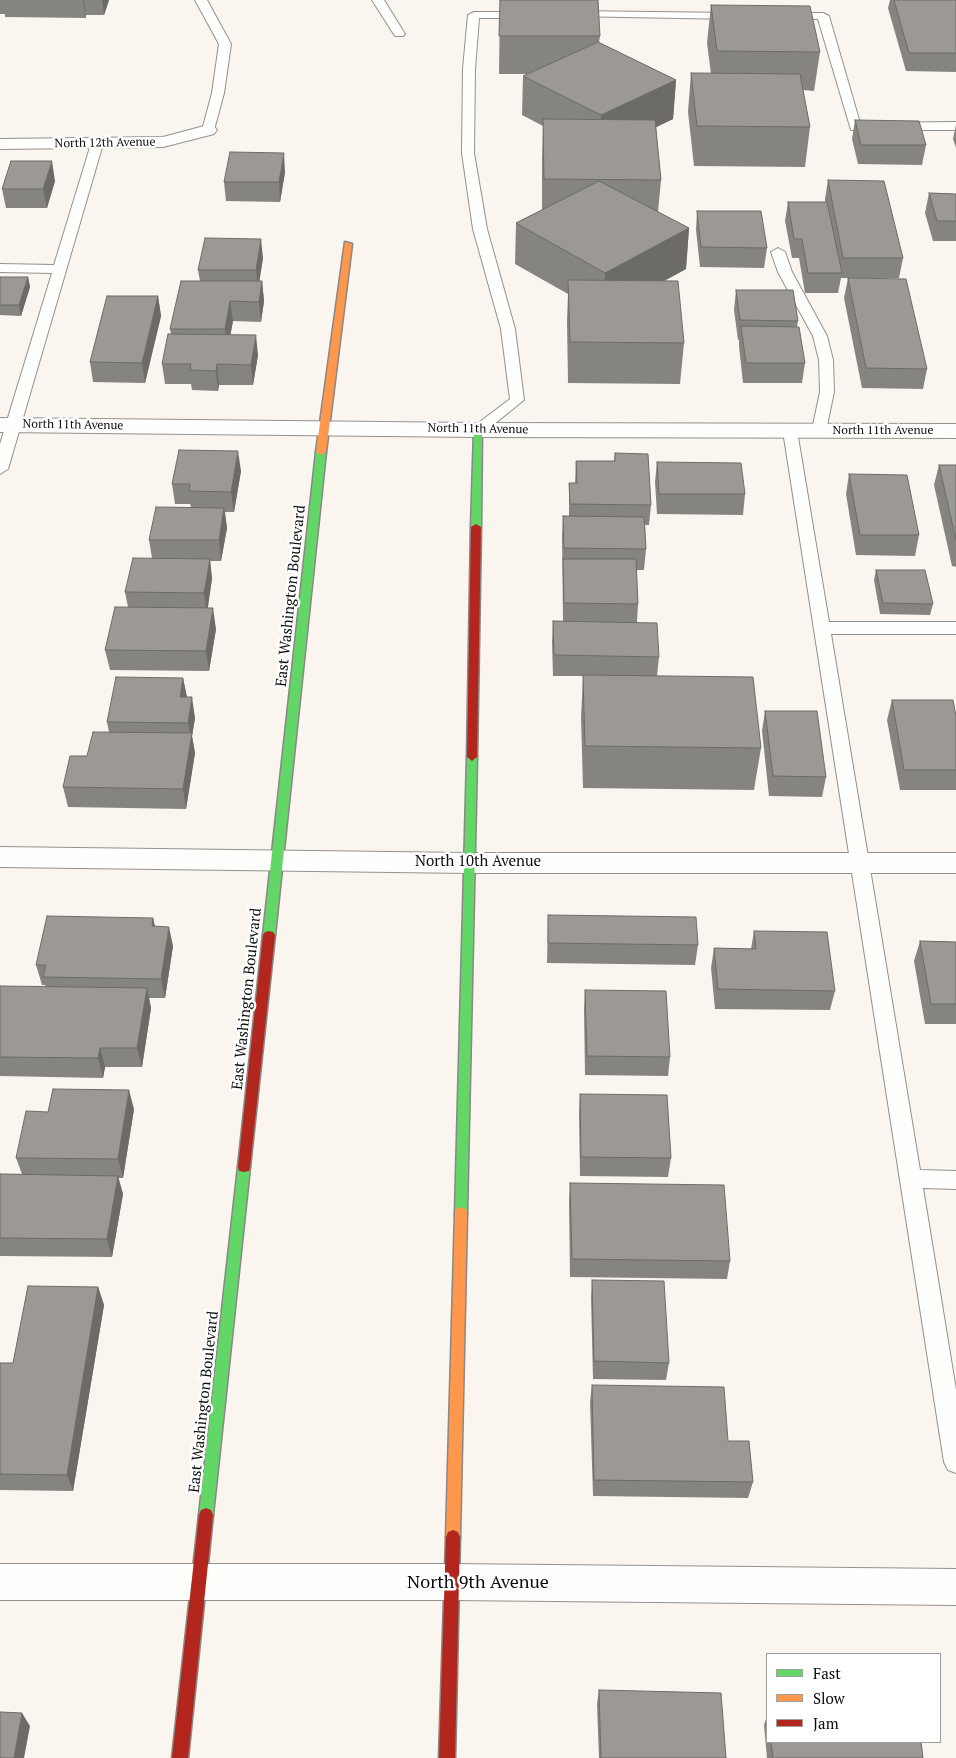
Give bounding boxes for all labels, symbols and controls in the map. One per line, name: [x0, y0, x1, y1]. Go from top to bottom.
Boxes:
street label: North 12th Avenue: [54, 135, 156, 151]
street label: North 11th Avenue: [22, 417, 124, 433]
street label: North 11th Avenue: [427, 421, 529, 437]
street label: North 11th Avenue: [833, 424, 933, 438]
street label: East Washington Boulevard: [272, 504, 310, 688]
street label: North 10th Avenue: [415, 853, 541, 871]
street label: East Washington Boulevard: [228, 907, 266, 1091]
street label: East Washington Boulevard: [185, 1310, 223, 1494]
street label: North 9th Avenue: [407, 1572, 549, 1594]
legend: [766, 1653, 941, 1743]
text: Fast: [813, 1663, 841, 1683]
text: Slow: [813, 1688, 845, 1708]
text: Jam: [813, 1713, 839, 1733]

